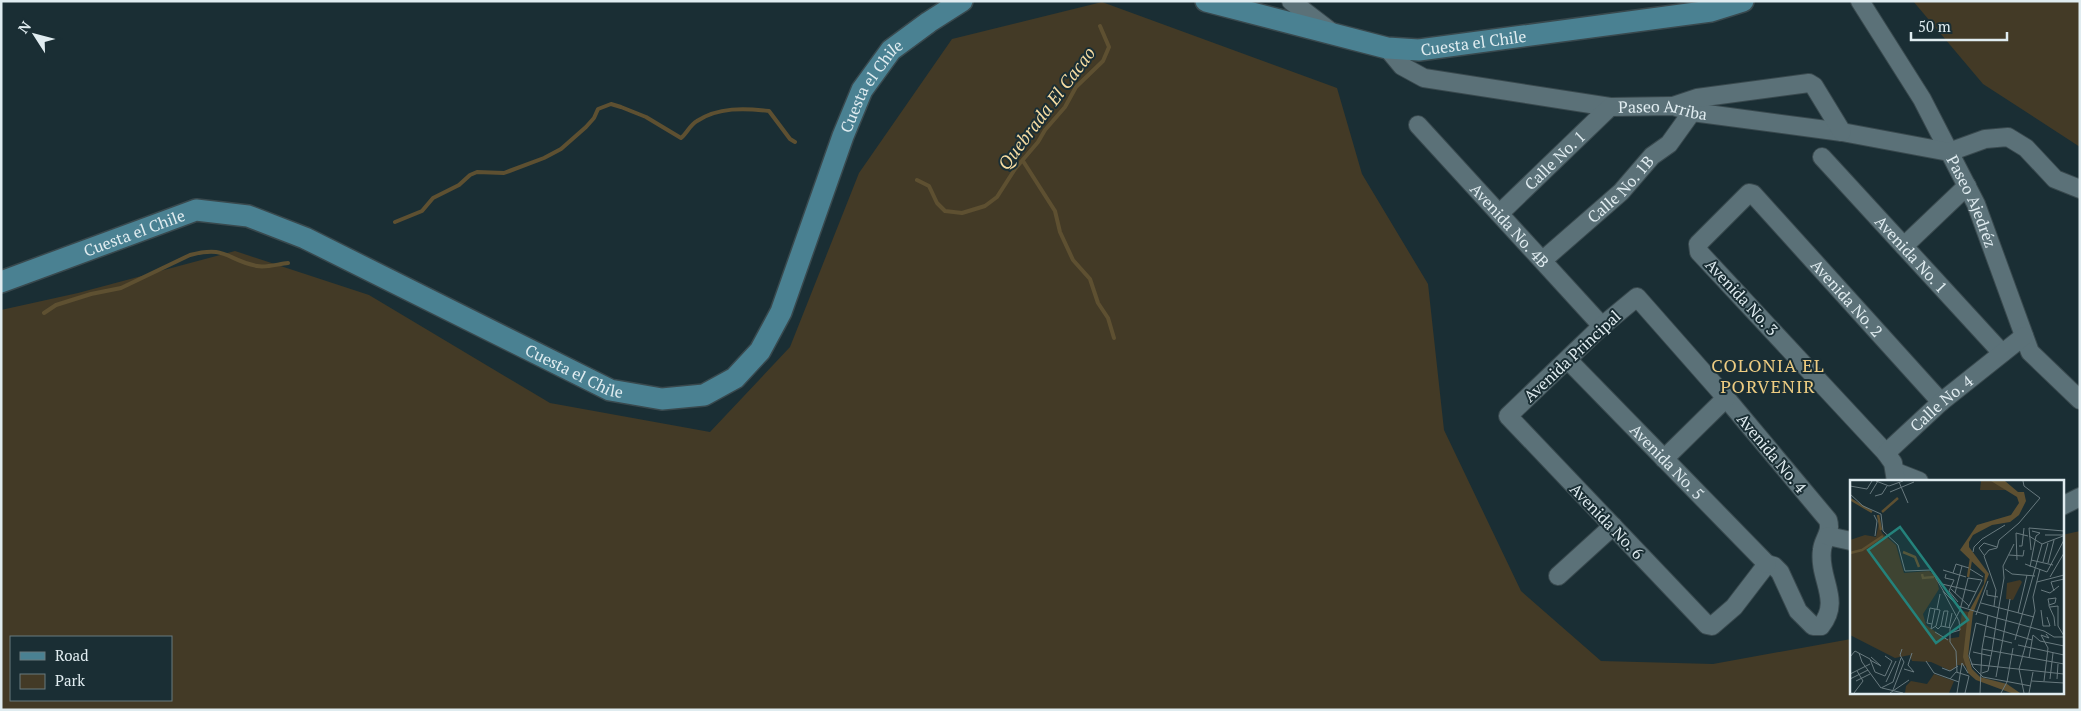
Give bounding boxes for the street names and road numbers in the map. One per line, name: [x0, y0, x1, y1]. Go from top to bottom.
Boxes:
street label: Cuesta el Chile: [1419, 25, 1528, 61]
street label: Cuesta el Chile: [835, 34, 907, 136]
street label: Paseo Arriba: [1618, 95, 1709, 125]
street label: Calle No. 1: [1519, 126, 1590, 195]
street label: Calle No. 1B: [1582, 151, 1659, 228]
street label: Paseo Ajedréz: [1942, 151, 2002, 251]
street label: Avenida No. 4B: [1465, 178, 1554, 272]
street label: Cuesta el Chile: [80, 204, 188, 262]
street label: Avenida No. 1: [1870, 211, 1952, 298]
street label: Avenida No. 3: [1701, 254, 1783, 340]
street label: Avenida No. 2: [1806, 254, 1888, 342]
street label: Avenida Principal: [1519, 305, 1625, 407]
street label: Cuesta el Chile: [521, 338, 625, 403]
street label: Calle No. 4: [1905, 369, 1978, 437]
street label: Avenida No. 4: [1732, 409, 1812, 498]
street label: Avenida No. 5: [1625, 419, 1709, 504]
street label: Avenida No. 6: [1565, 478, 1649, 564]

